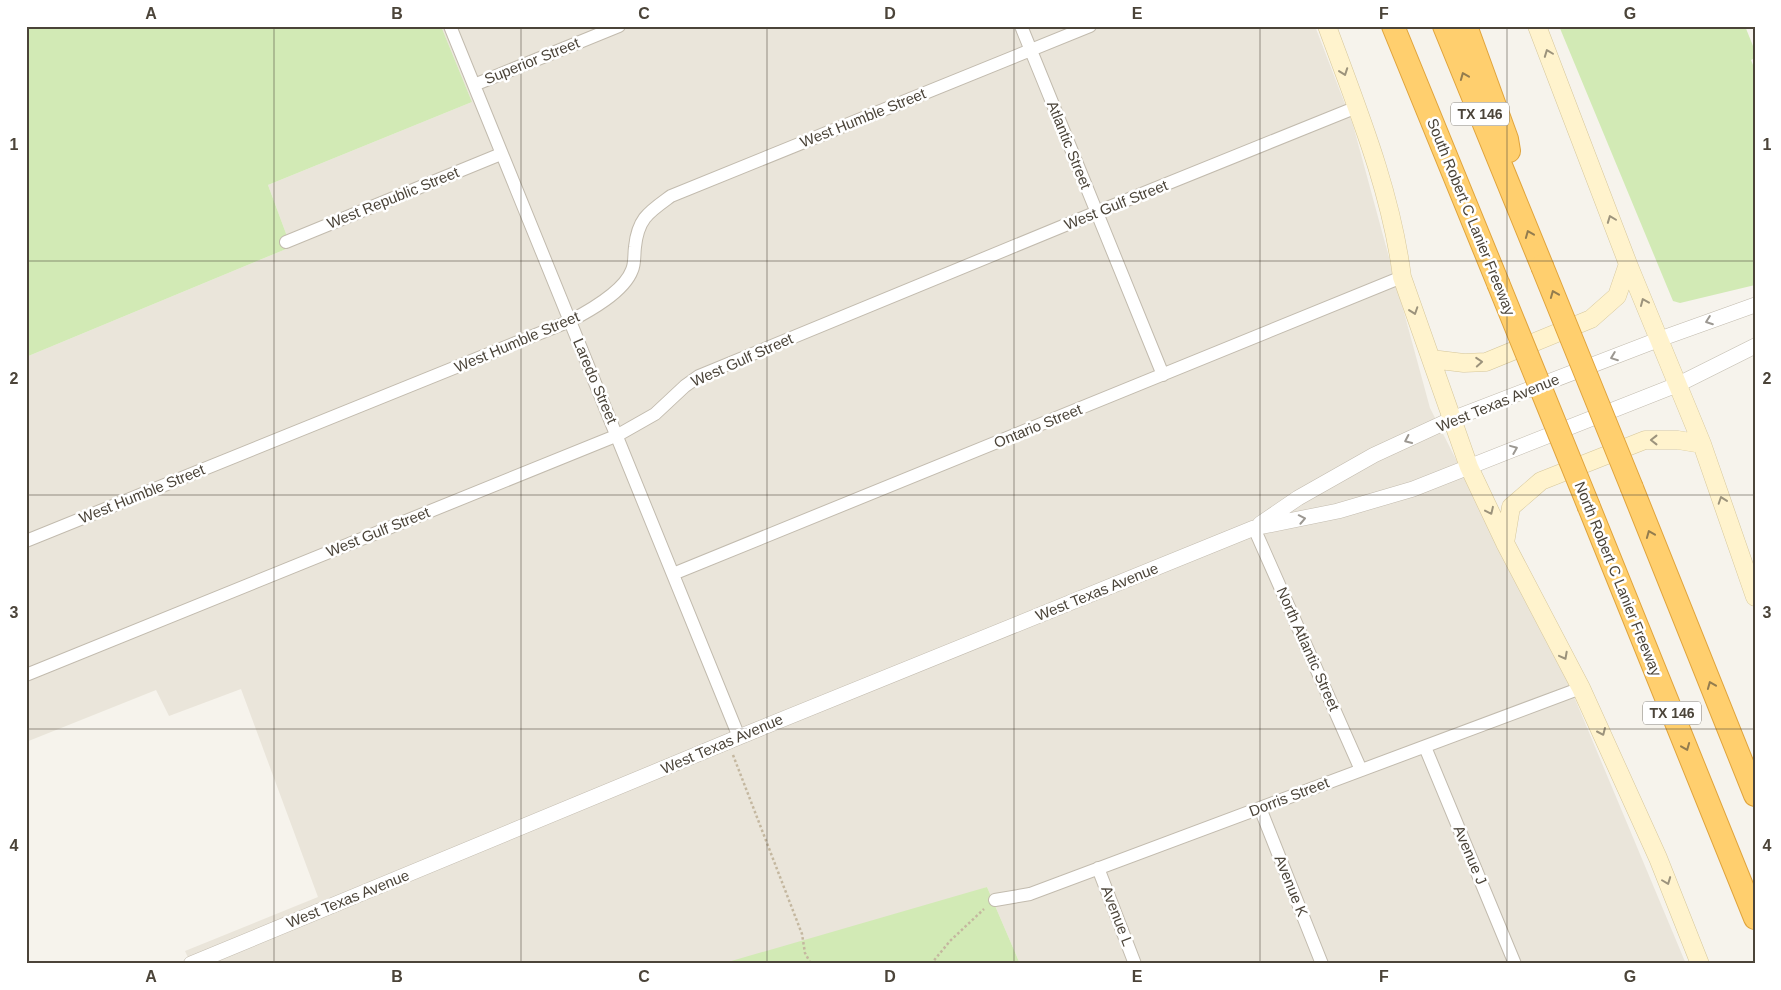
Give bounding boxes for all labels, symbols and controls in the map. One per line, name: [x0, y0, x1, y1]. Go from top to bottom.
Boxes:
text: A: [145, 5, 157, 22]
text: B: [391, 5, 403, 22]
text: C: [638, 5, 650, 22]
text: D: [884, 5, 896, 22]
text: E: [1132, 5, 1143, 22]
text: F: [1379, 5, 1389, 22]
text: G: [1624, 5, 1636, 22]
street label: Superior Street: [482, 33, 583, 87]
one-way arrow: [1543, 49, 1553, 57]
one-way arrow: [1338, 67, 1348, 76]
one-way arrow: [1460, 72, 1471, 81]
street label: West Humble Street: [798, 84, 929, 151]
street label: Atlantic Street: [1044, 98, 1095, 192]
road number: TX 146: [1451, 102, 1509, 126]
street label: South Robert C Lanier Freeway: [1424, 116, 1519, 318]
text: 1: [10, 136, 19, 153]
text: 1: [1763, 136, 1772, 153]
street label: West Republic Street: [324, 163, 462, 232]
street label: West Gulf Street: [1062, 176, 1171, 233]
one-way arrow: [1607, 215, 1617, 224]
one-way arrow: [1525, 230, 1536, 239]
one-way arrow: [1550, 291, 1560, 299]
one-way arrow: [1639, 298, 1650, 307]
one-way arrow: [1408, 306, 1418, 314]
street label: West Humble Street: [452, 307, 583, 376]
one-way arrow: [1705, 315, 1714, 325]
street label: West Gulf Street: [688, 329, 796, 390]
street label: Laredo Street: [570, 336, 621, 427]
one-way arrow: [1611, 351, 1619, 361]
one-way arrow: [1475, 357, 1483, 368]
text: 2: [10, 370, 19, 387]
street label: West Texas Avenue: [1434, 370, 1562, 435]
text: 2: [1763, 370, 1772, 387]
street label: Ontario Street: [991, 400, 1085, 451]
one-way arrow: [1404, 433, 1413, 444]
one-way arrow: [1650, 435, 1658, 445]
one-way arrow: [1510, 445, 1518, 455]
street label: West Humble Street: [77, 460, 208, 527]
street label: North Robert C Lanier Freeway: [1572, 479, 1666, 679]
one-way arrow: [1718, 496, 1728, 505]
street label: West Gulf Street: [324, 503, 433, 560]
one-way arrow: [1483, 506, 1494, 515]
one-way arrow: [1298, 514, 1307, 524]
one-way arrow: [1646, 530, 1657, 539]
street label: West Texas Avenue: [1033, 559, 1161, 624]
street label: North Atlantic Street: [1274, 584, 1344, 714]
text: 3: [10, 604, 19, 621]
text: 3: [1763, 604, 1772, 621]
one-way arrow: [1558, 650, 1568, 659]
one-way arrow: [1706, 681, 1717, 690]
road number: TX 146: [1643, 701, 1701, 724]
street label: West Texas Avenue: [658, 710, 785, 777]
one-way arrow: [1595, 727, 1606, 736]
one-way arrow: [1679, 742, 1690, 751]
street label: Dorris Street: [1246, 773, 1332, 820]
street label: Avenue J: [1450, 823, 1490, 887]
text: 4: [10, 837, 19, 854]
text: 4: [1763, 837, 1772, 854]
street label: Avenue K: [1271, 853, 1311, 919]
street label: West Texas Avenue: [284, 866, 412, 931]
one-way arrow: [1661, 876, 1672, 885]
street label: Avenue L: [1098, 883, 1137, 948]
text: A: [145, 968, 157, 985]
text: B: [391, 968, 403, 985]
text: C: [638, 968, 650, 985]
text: D: [884, 968, 896, 985]
text: E: [1132, 968, 1143, 985]
text: F: [1379, 968, 1389, 985]
text: G: [1624, 968, 1636, 985]

